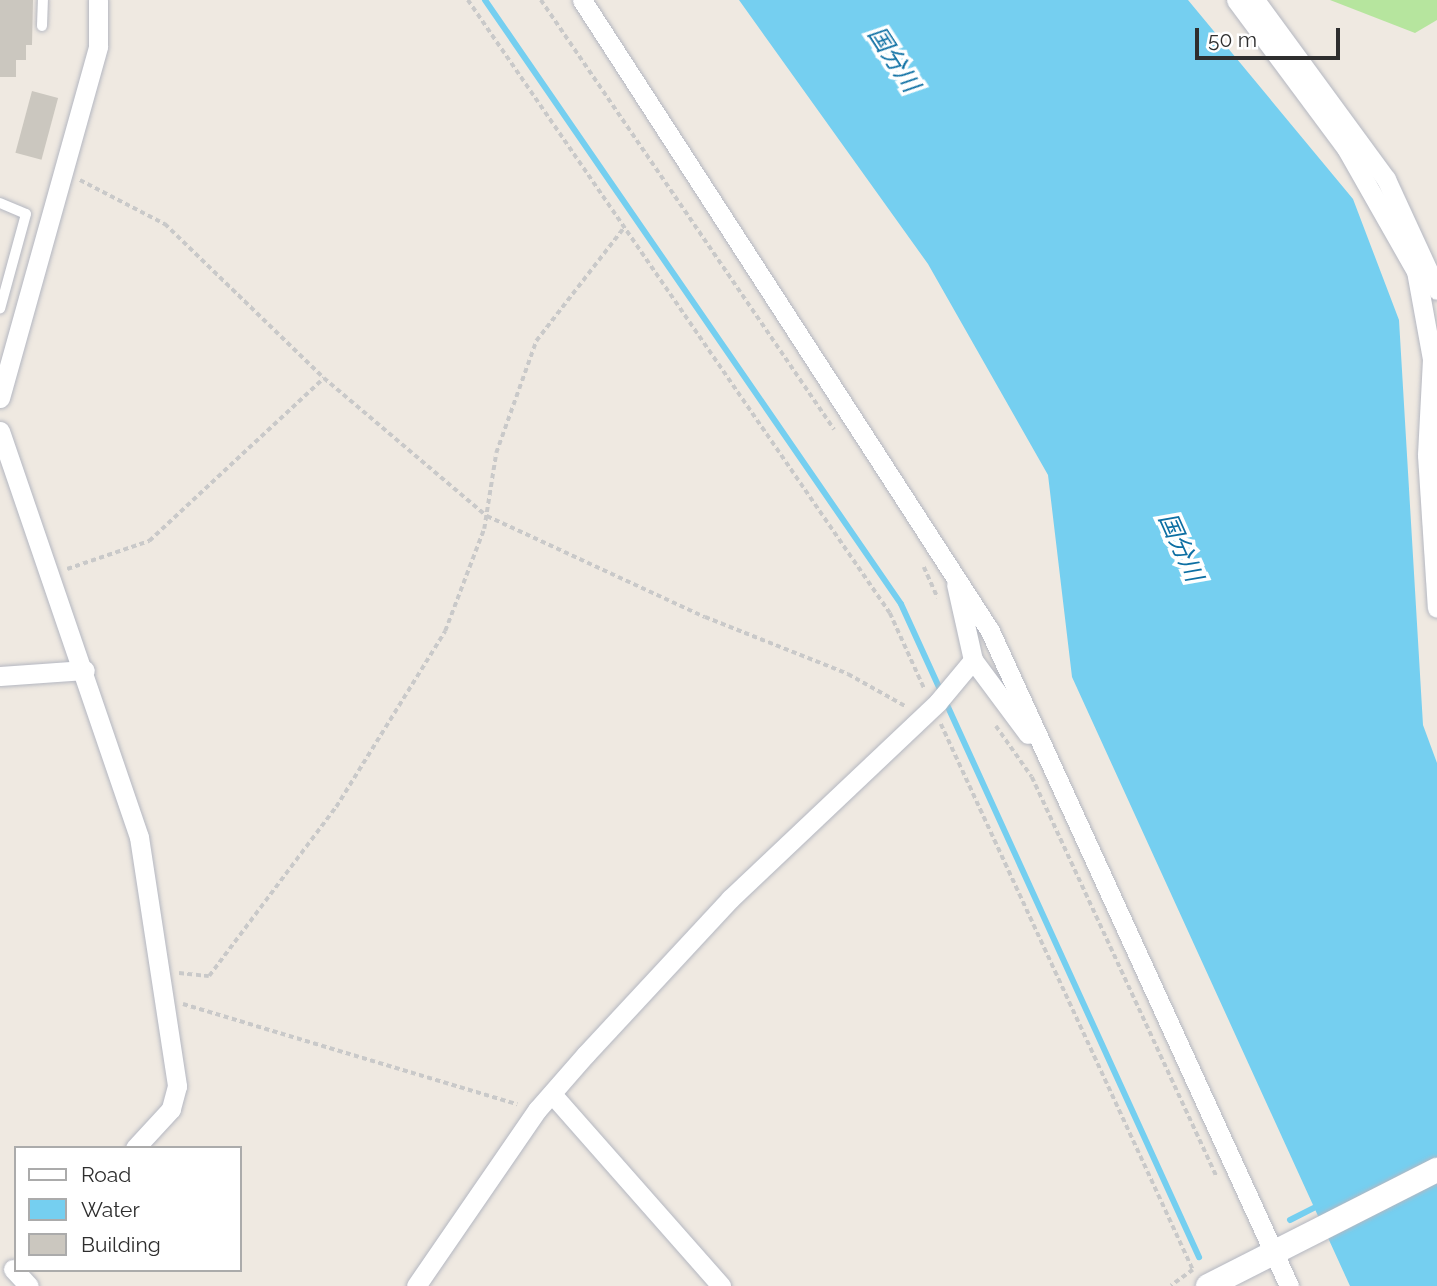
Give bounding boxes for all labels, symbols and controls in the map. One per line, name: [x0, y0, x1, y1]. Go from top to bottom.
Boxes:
scale bar: [1199, 14, 1344, 58]
water label: 国分川: [862, 21, 926, 97]
text: 50 m: [1208, 27, 1257, 52]
water label: 国分川: [1153, 508, 1209, 586]
legend: [14, 1146, 242, 1272]
text: Road: [81, 1162, 131, 1187]
text: Water: [81, 1197, 140, 1222]
text: Building: [81, 1232, 161, 1257]

